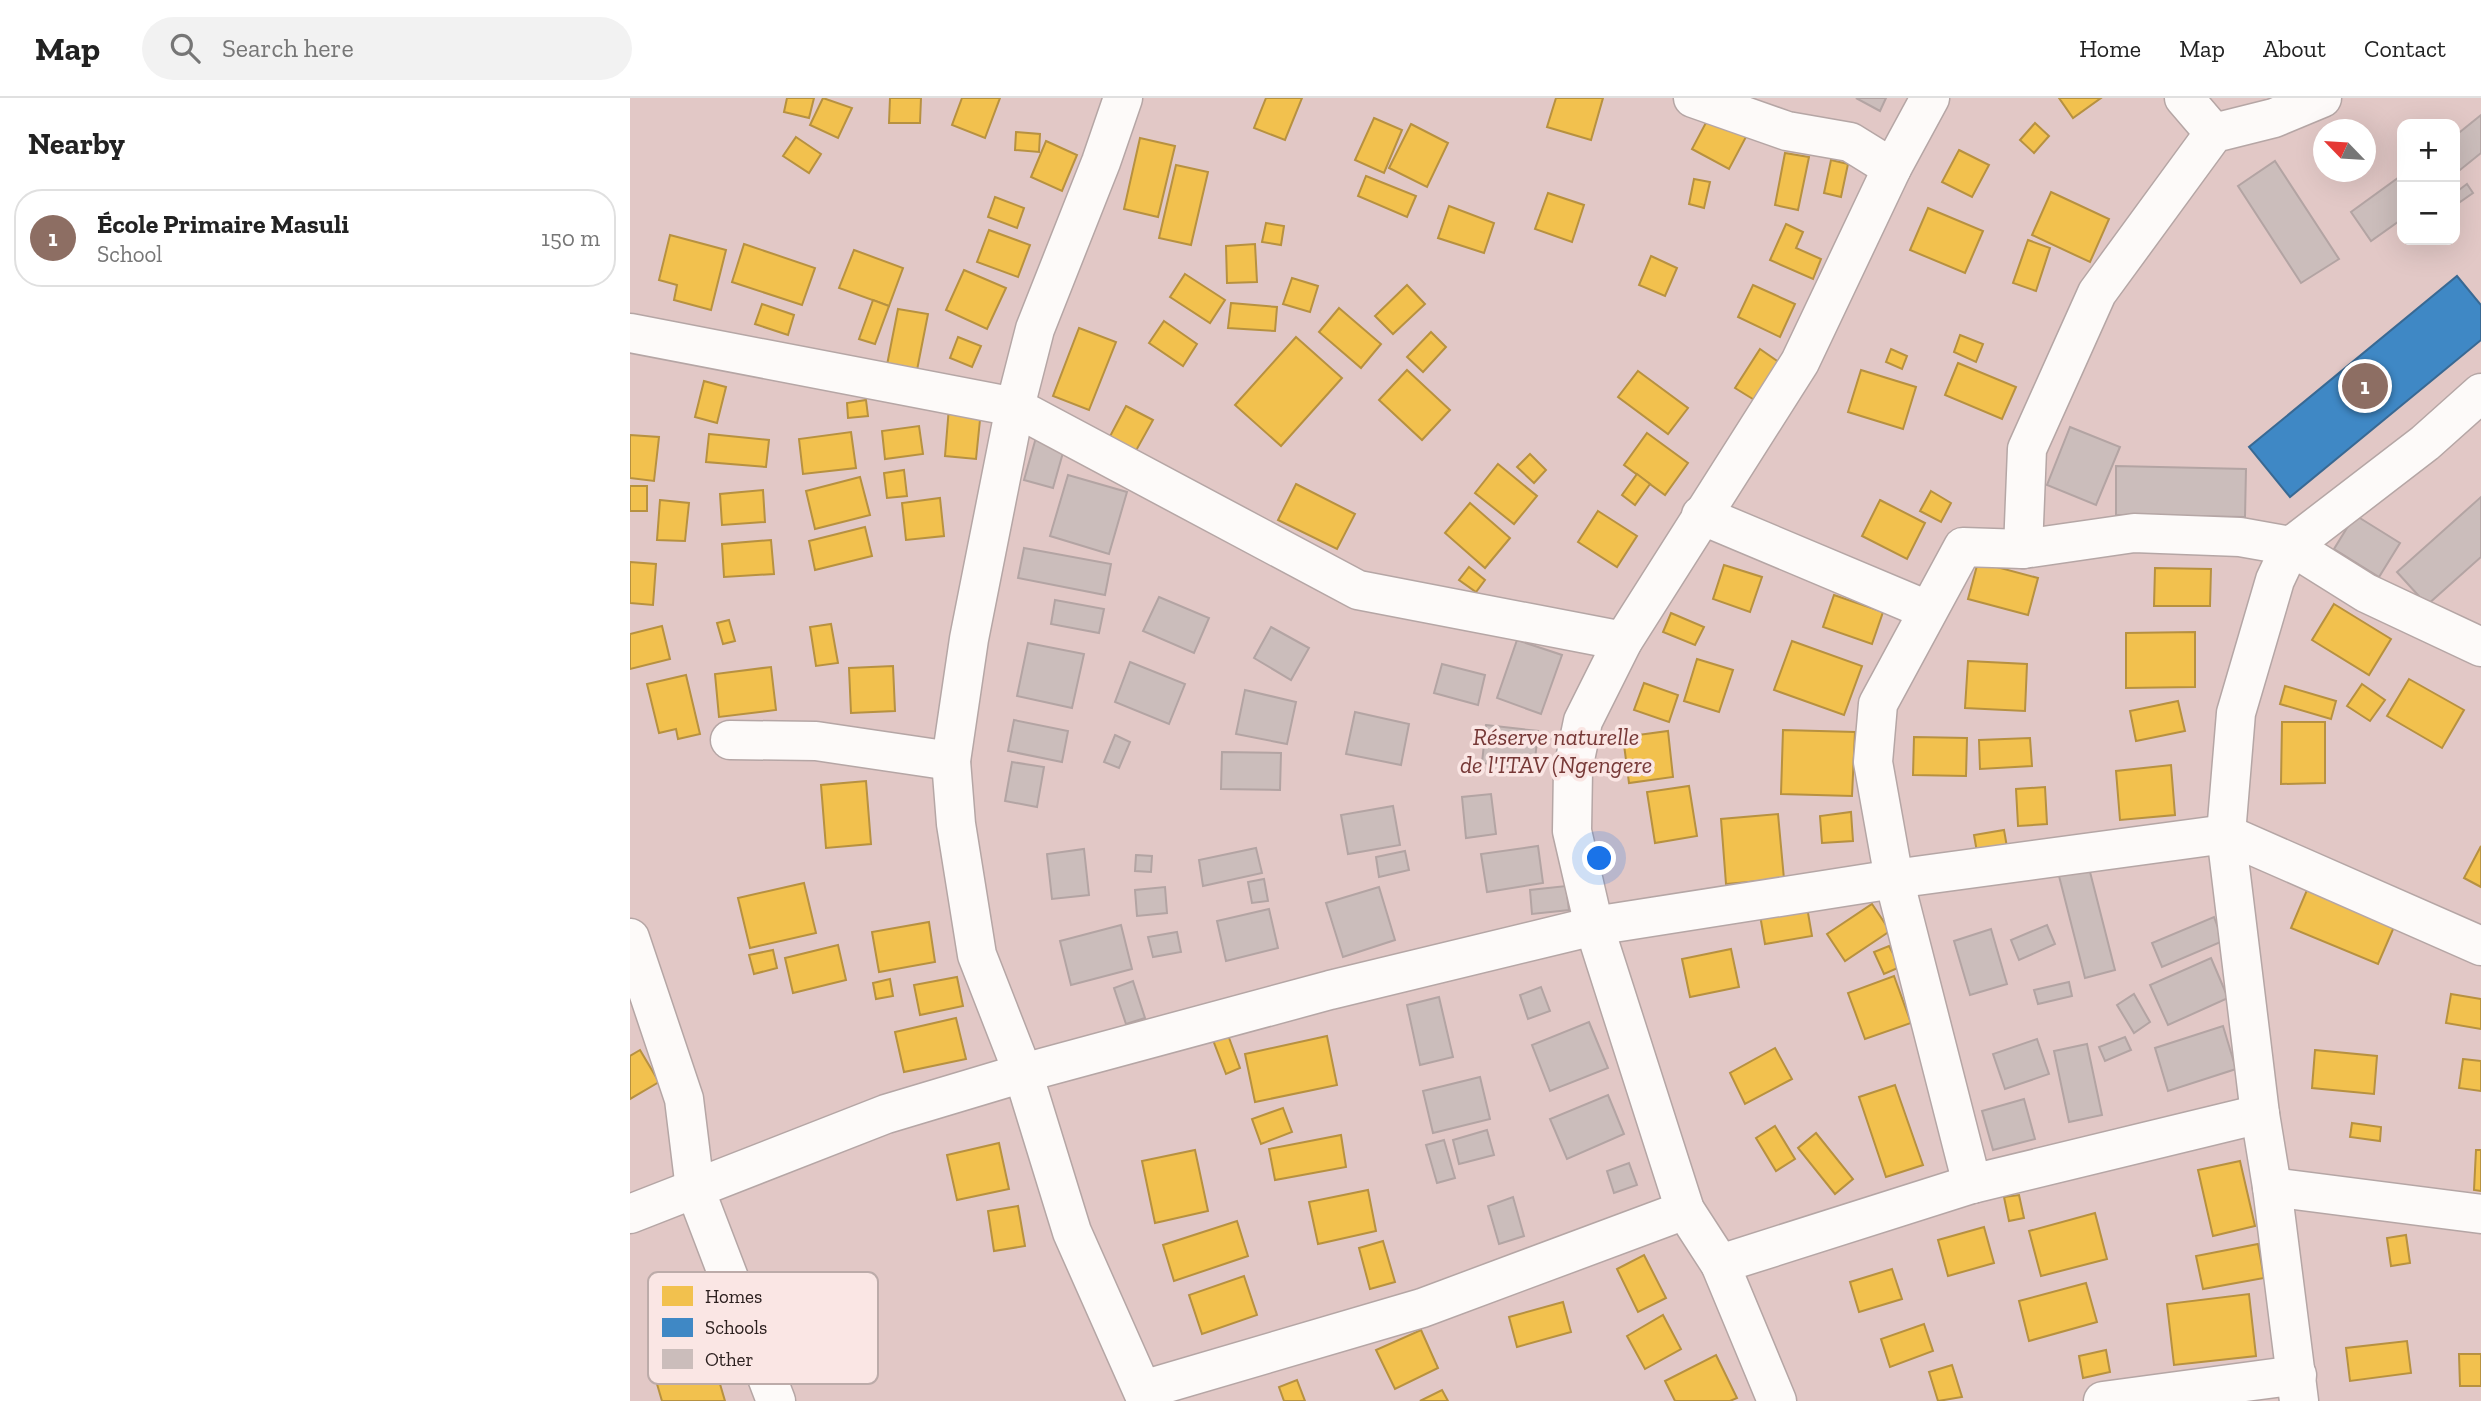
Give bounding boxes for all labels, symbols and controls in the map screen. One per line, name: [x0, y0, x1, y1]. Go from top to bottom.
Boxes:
search box: [142, 17, 632, 80]
text: Map: [35, 29, 100, 68]
icon: search: [166, 29, 204, 67]
text: Search here: [222, 32, 354, 64]
text: Home: [2079, 34, 2141, 63]
text: Map: [2179, 34, 2225, 63]
text: About: [2263, 34, 2326, 63]
text: Contact: [2364, 34, 2446, 63]
north arrow: [2313, 119, 2376, 182]
map controls: [2397, 119, 2460, 245]
button: +: [2397, 119, 2460, 182]
text: Nearby: [28, 126, 125, 162]
button: −: [2397, 182, 2460, 245]
text: École Primaire Masuli: [97, 208, 349, 240]
text: 1: [48, 224, 58, 252]
text: 150 m: [541, 224, 600, 252]
text: School: [97, 240, 162, 268]
pin: 1: [2342, 360, 2388, 412]
park label: Réserve naturelle de l'ITAV (Ngengere: [1460, 722, 1652, 779]
your location: [1582, 841, 1616, 875]
legend: [648, 1272, 878, 1384]
text: Homes: [705, 1285, 762, 1308]
text: Schools: [705, 1316, 767, 1339]
text: Other: [705, 1348, 753, 1371]

